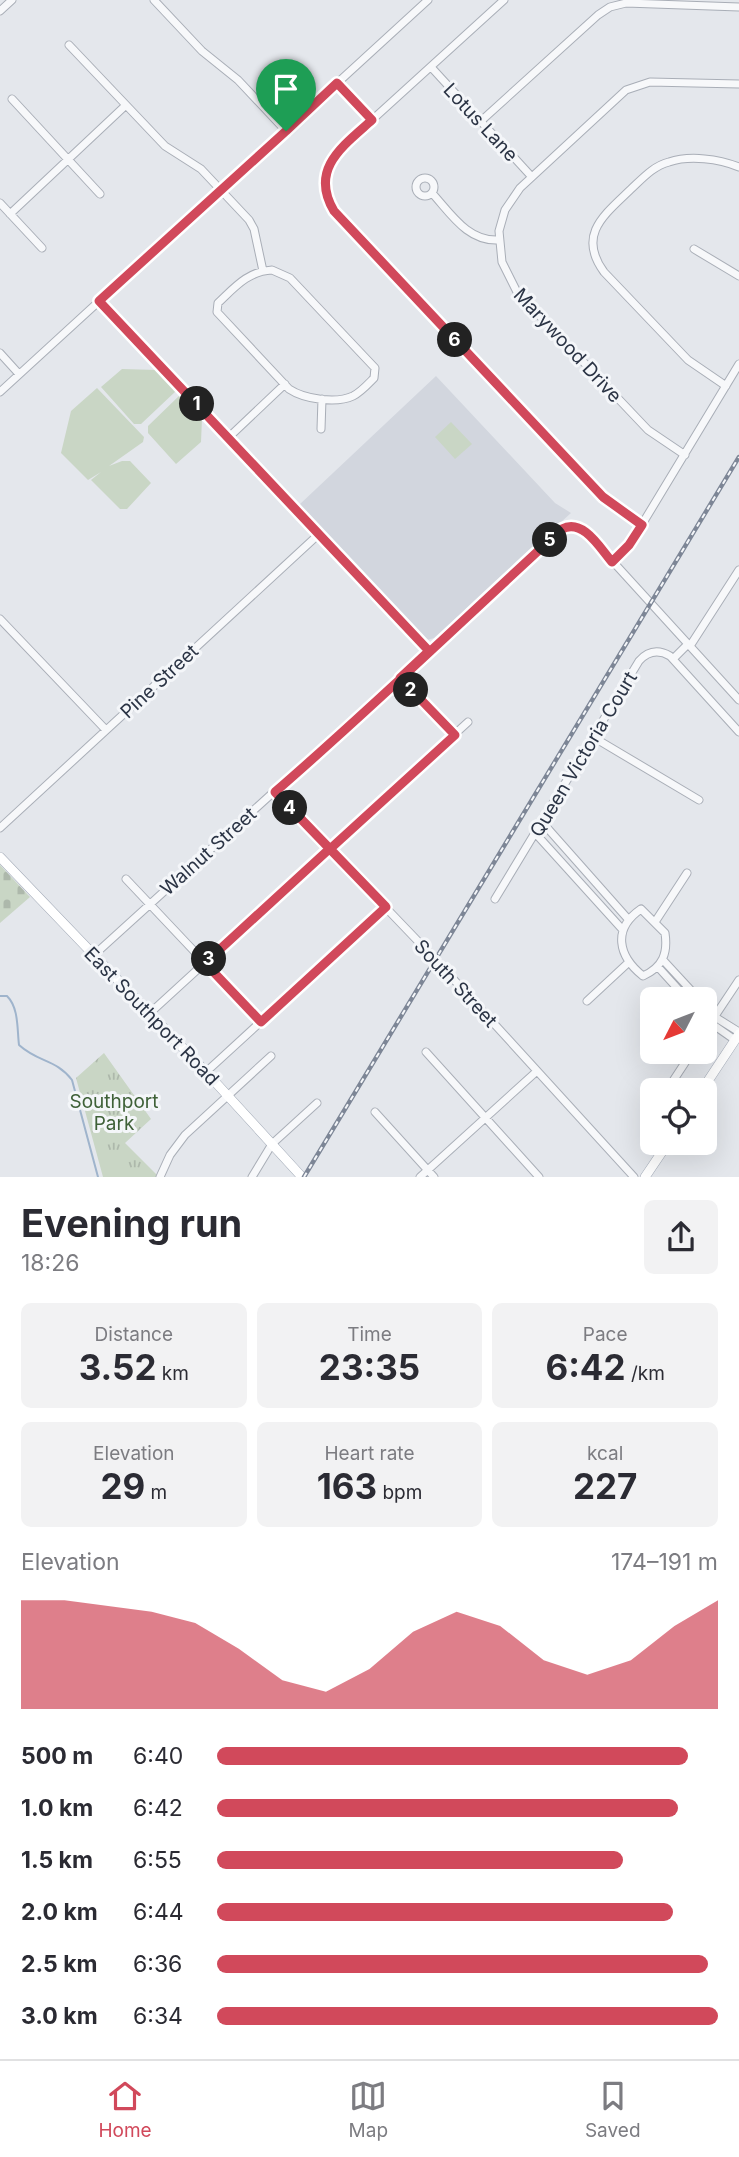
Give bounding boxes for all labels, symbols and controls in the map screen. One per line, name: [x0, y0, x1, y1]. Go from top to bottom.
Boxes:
pin: [256, 59, 316, 131]
icon: arrive: [267, 70, 305, 108]
street label: Lotus Lane: [439, 78, 523, 166]
street label: Marywood Drive: [509, 283, 627, 407]
pin: 6: [438, 322, 472, 358]
text: 6: [448, 328, 461, 351]
pin: 1: [180, 386, 214, 422]
text: 1: [192, 392, 201, 415]
pin: 5: [532, 522, 568, 558]
text: 5: [543, 528, 556, 551]
street label: Pine Street: [116, 640, 203, 723]
street label: Queen Victoria Court: [525, 667, 642, 841]
pin: 2: [394, 672, 428, 708]
text: 2: [405, 678, 416, 701]
pin: 4: [272, 790, 308, 826]
text: 4: [283, 796, 296, 819]
street label: Walnut Street: [156, 802, 261, 900]
street label: South Street: [409, 935, 502, 1032]
street label: East Southport Road: [80, 942, 224, 1090]
pin: 3: [192, 942, 227, 976]
text: 3: [202, 947, 215, 970]
north arrow: [640, 987, 718, 1064]
map controls: [640, 987, 717, 1155]
button: locate: [640, 1078, 717, 1155]
park label: Southport Park: [70, 1090, 158, 1135]
text: Evening run: [21, 1200, 242, 1246]
button: share: [644, 1200, 718, 1274]
text: 18:26: [21, 1249, 80, 1277]
text: Distance: [95, 1323, 173, 1346]
text: Time: [347, 1323, 392, 1346]
text: Pace: [583, 1323, 628, 1346]
text: 3.52: [79, 1346, 156, 1388]
text: 23:35: [319, 1346, 420, 1388]
text: 6:42: [545, 1346, 626, 1388]
text: km: [156, 1362, 189, 1385]
text: /km: [626, 1362, 665, 1385]
text: Elevation: [93, 1442, 175, 1465]
text: Heart rate: [324, 1442, 414, 1465]
text: kcal: [587, 1442, 623, 1465]
text: 29: [100, 1465, 145, 1507]
text: 163: [317, 1465, 377, 1507]
text: 227: [573, 1465, 637, 1507]
text: m: [145, 1481, 167, 1504]
text: bpm: [377, 1481, 422, 1504]
text: Elevation: [21, 1548, 120, 1576]
text: 174–191 m: [611, 1548, 718, 1576]
text: 500 m: [21, 1742, 93, 1770]
text: 6:40: [133, 1742, 183, 1770]
text: 1.0 km: [21, 1794, 93, 1822]
text: 6:42: [133, 1794, 183, 1822]
text: 1.5 km: [21, 1846, 93, 1874]
text: 6:55: [133, 1846, 182, 1874]
text: 2.0 km: [21, 1898, 98, 1926]
text: 6:44: [133, 1898, 184, 1926]
text: 2.5 km: [21, 1950, 98, 1978]
text: 6:36: [133, 1950, 182, 1978]
text: 3.0 km: [21, 2002, 98, 2030]
text: 6:34: [133, 2002, 183, 2030]
tab: Home: [98, 2077, 152, 2142]
tab: Map: [349, 2077, 388, 2142]
tab: Saved: [585, 2077, 641, 2142]

